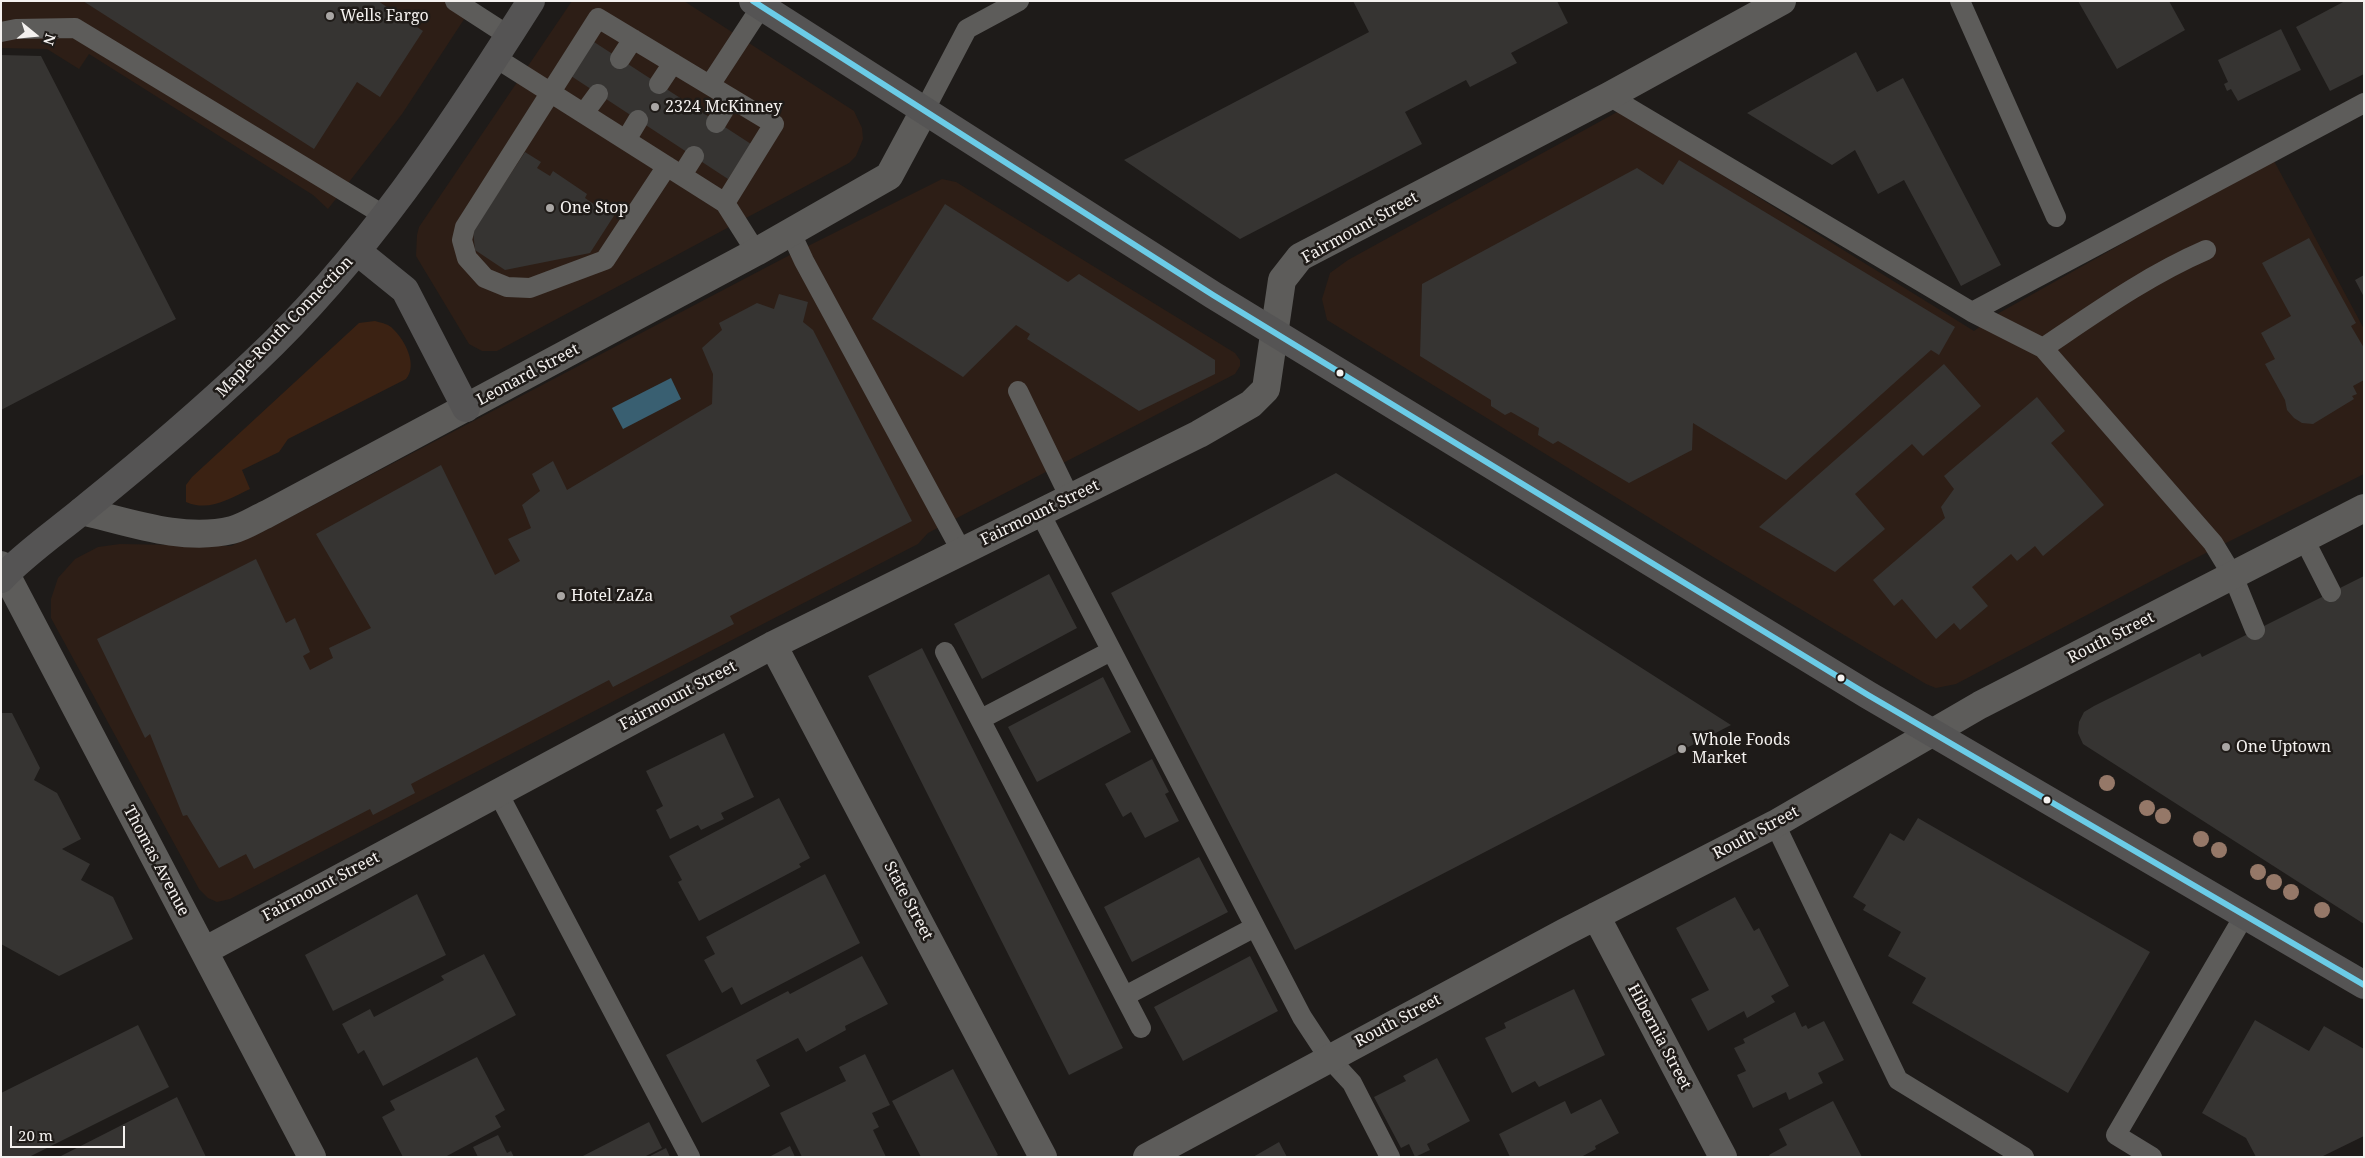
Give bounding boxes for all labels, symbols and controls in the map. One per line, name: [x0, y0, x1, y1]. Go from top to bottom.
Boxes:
place label: Wells Fargo: [340, 6, 429, 26]
north arrow: [10, 10, 60, 60]
marker: Wells Fargo: [324, 10, 336, 22]
text: N: [39, 31, 61, 48]
place label: 2324 McKinney: [665, 97, 782, 117]
marker: 2324 McKinney: [649, 101, 661, 113]
street label: Fairmount Street: [1299, 188, 1421, 268]
place label: One Stop: [560, 198, 628, 218]
marker: One Stop: [544, 202, 556, 214]
street label: Maple-Routh Connection: [213, 253, 357, 401]
street label: Leonard Street: [474, 340, 582, 410]
unlabelled marker: [1335, 368, 1345, 378]
street label: Fairmount Street: [977, 476, 1103, 550]
place label: Hotel ZaZa: [571, 586, 653, 606]
marker: Hotel ZaZa: [555, 590, 567, 602]
street label: Routh Street: [2065, 608, 2157, 668]
street label: Fairmount Street: [616, 657, 740, 735]
unlabelled marker: [1836, 673, 1846, 683]
place label: Whole Foods Market: [1692, 730, 1790, 768]
place label: One Uptown: [2236, 737, 2331, 757]
marker: One Uptown: [2220, 741, 2232, 753]
marker: Whole Foods Market: [1676, 743, 1688, 755]
unlabelled marker: [2042, 795, 2052, 805]
street label: Routh Street: [1710, 802, 1802, 864]
street label: Thomas Avenue: [119, 803, 193, 919]
street label: Fairmount Street: [259, 848, 383, 926]
street label: State Street: [879, 858, 937, 944]
street label: Hibernia Street: [1623, 981, 1695, 1093]
street label: Routh Street: [1352, 990, 1444, 1052]
scale bar: [12, 1116, 128, 1148]
text: 20 m: [18, 1125, 53, 1145]

